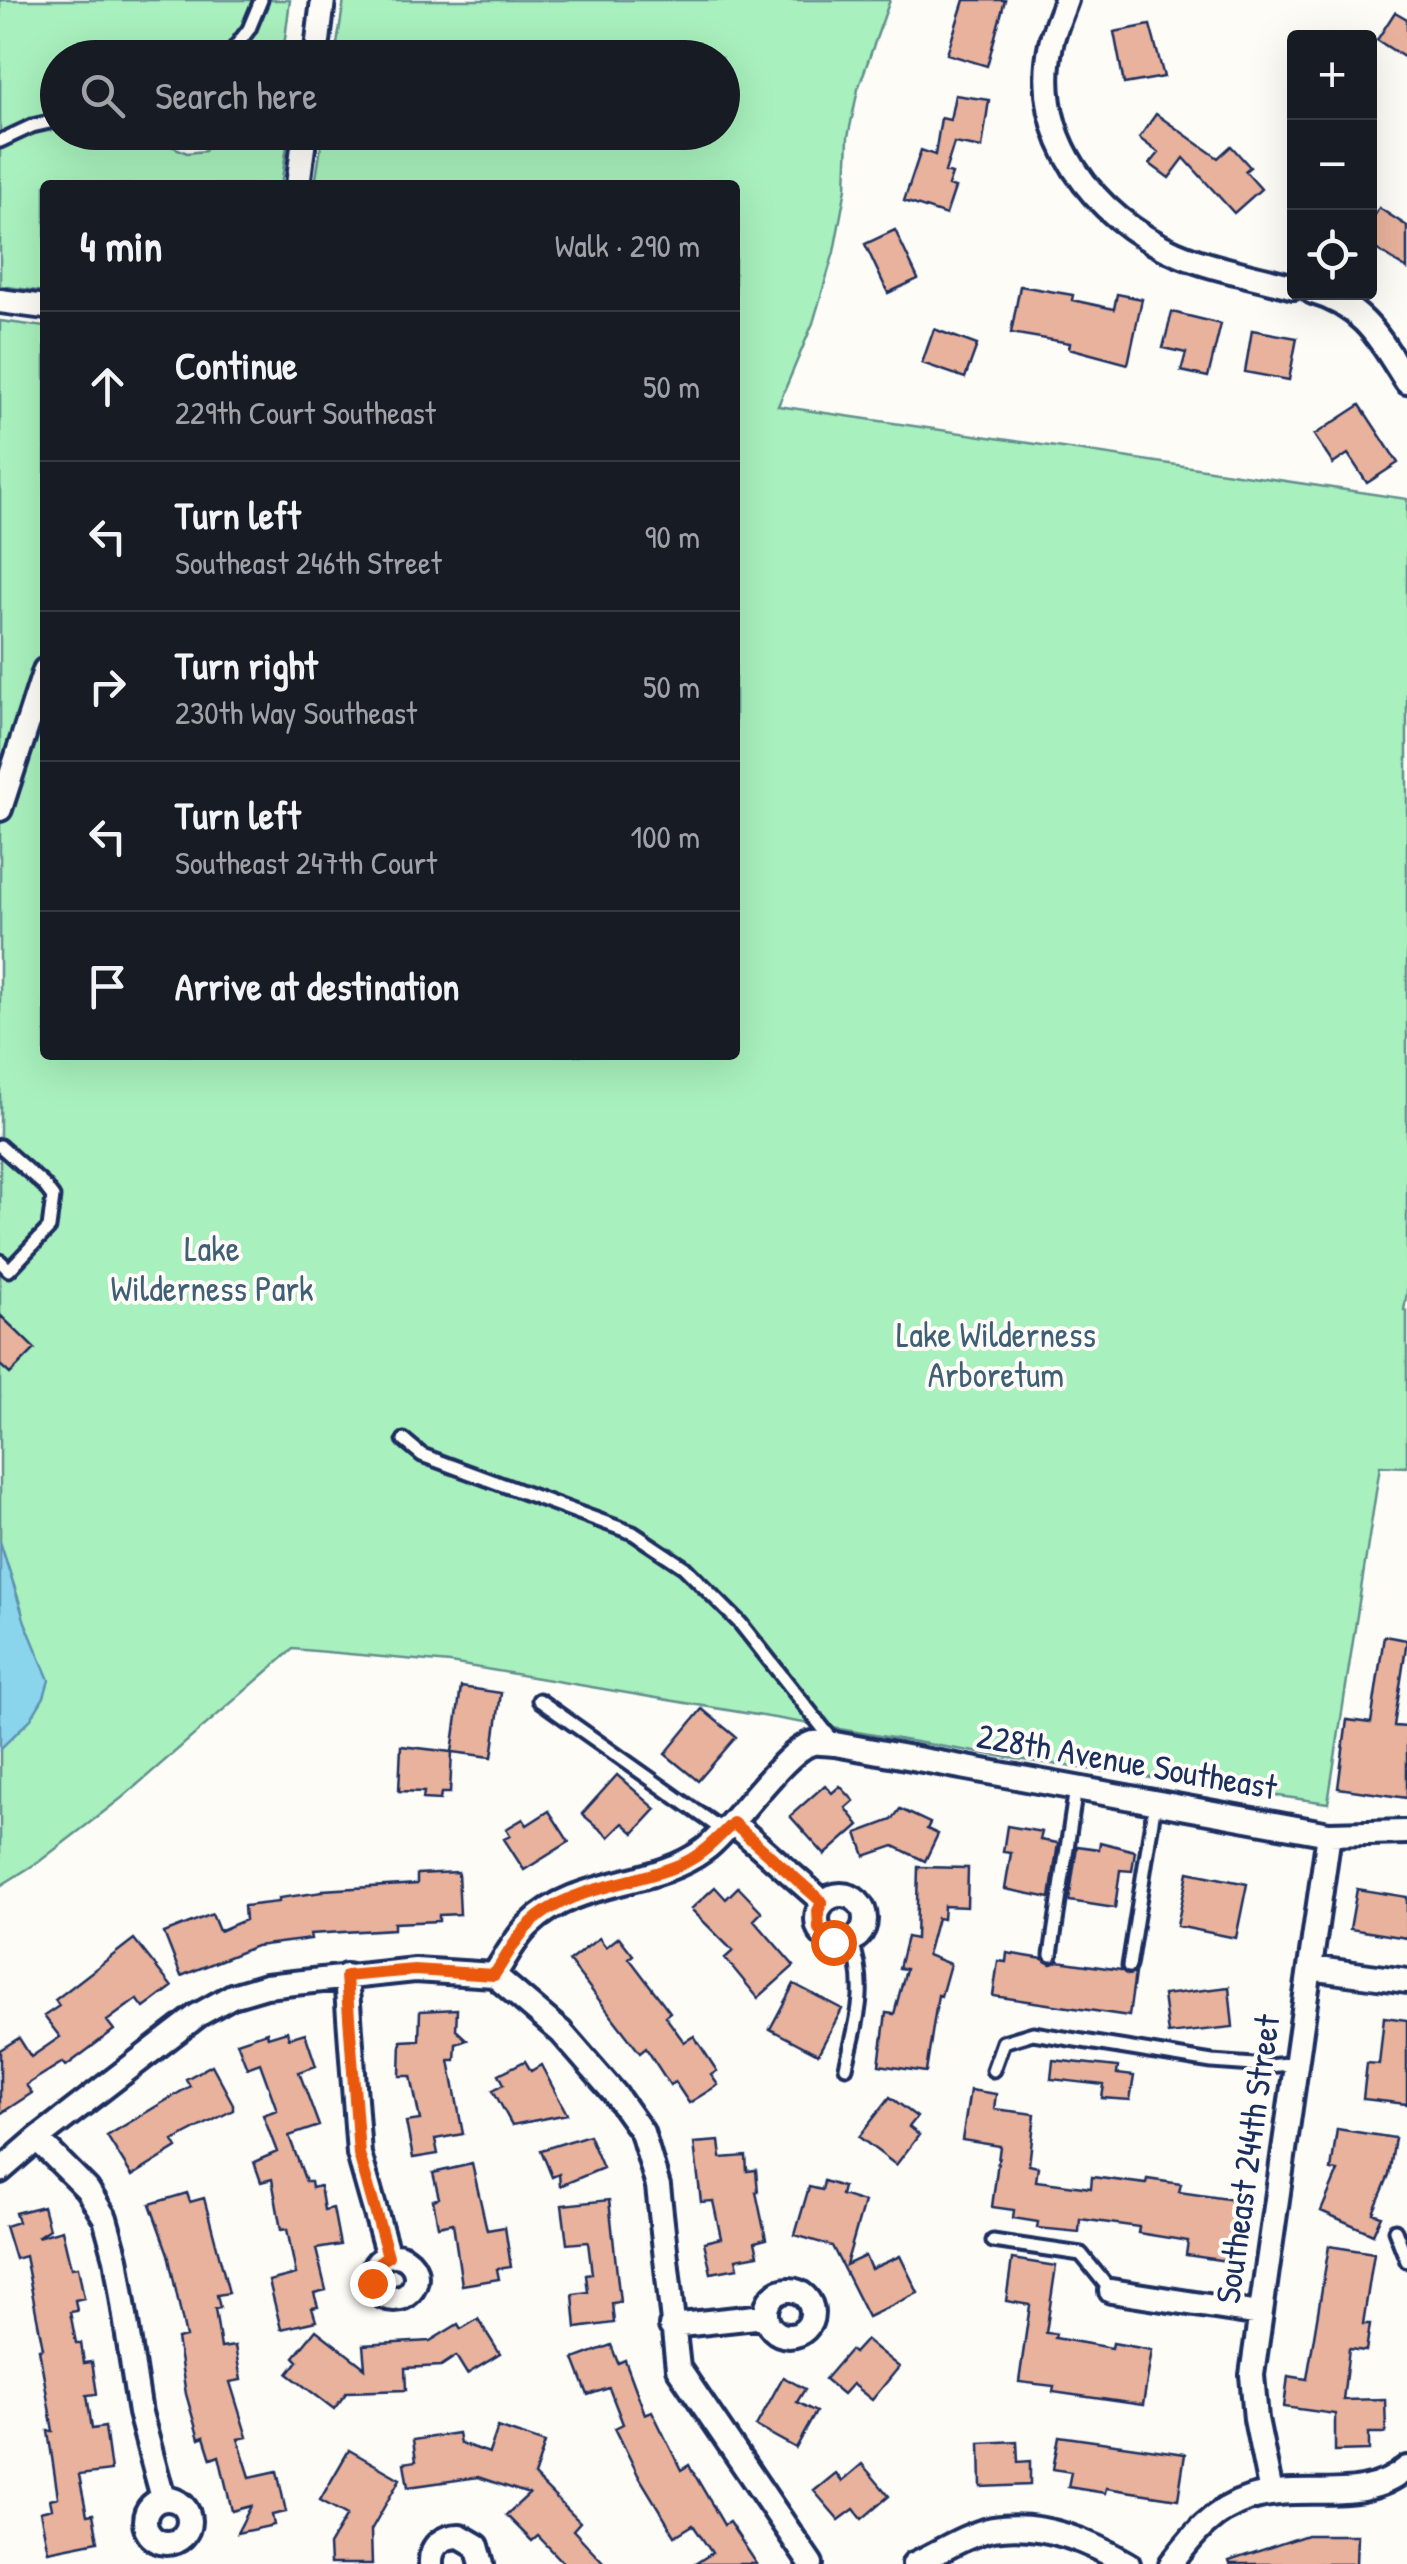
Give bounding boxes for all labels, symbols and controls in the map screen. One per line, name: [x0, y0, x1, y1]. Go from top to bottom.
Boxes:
map controls: [1287, 30, 1377, 300]
button: +: [1287, 30, 1377, 120]
search box: [40, 40, 740, 150]
icon: search: [75, 68, 130, 123]
text: Search here: [155, 69, 317, 121]
button: −: [1287, 120, 1377, 210]
button: locate: [1287, 210, 1377, 300]
text: 4 min: [80, 217, 162, 274]
text: Walk · 290 m: [555, 224, 700, 267]
text: Continue: [175, 339, 297, 391]
icon: ahead: [80, 359, 135, 414]
text: 50 m: [643, 365, 700, 408]
text: 229th Court Southeast: [175, 391, 436, 434]
text: Turn left: [175, 489, 300, 541]
icon: left: [80, 509, 135, 564]
text: 90 m: [645, 515, 700, 558]
text: Southeast 246th Street: [175, 541, 442, 584]
text: Turn right: [175, 639, 318, 691]
icon: right: [80, 659, 135, 714]
text: 50 m: [643, 665, 700, 708]
text: 230th Way Southeast: [175, 691, 417, 734]
text: Turn left: [175, 789, 300, 841]
icon: left: [80, 809, 135, 864]
text: 100 m: [631, 815, 700, 858]
text: Southeast 247th Court: [175, 841, 437, 884]
icon: arrive: [80, 959, 135, 1014]
text: Arrive at destination: [175, 960, 459, 1012]
park label: Lake Wilderness Park: [110, 1225, 314, 1312]
park label: Lake Wilderness Arboretum: [896, 1311, 1096, 1398]
street label: 228th Avenue Southeast: [973, 1711, 1282, 1811]
route start: [811, 1920, 857, 1966]
street label: Southeast 244th Street: [1203, 2011, 1291, 2306]
route end: [350, 2261, 396, 2307]

